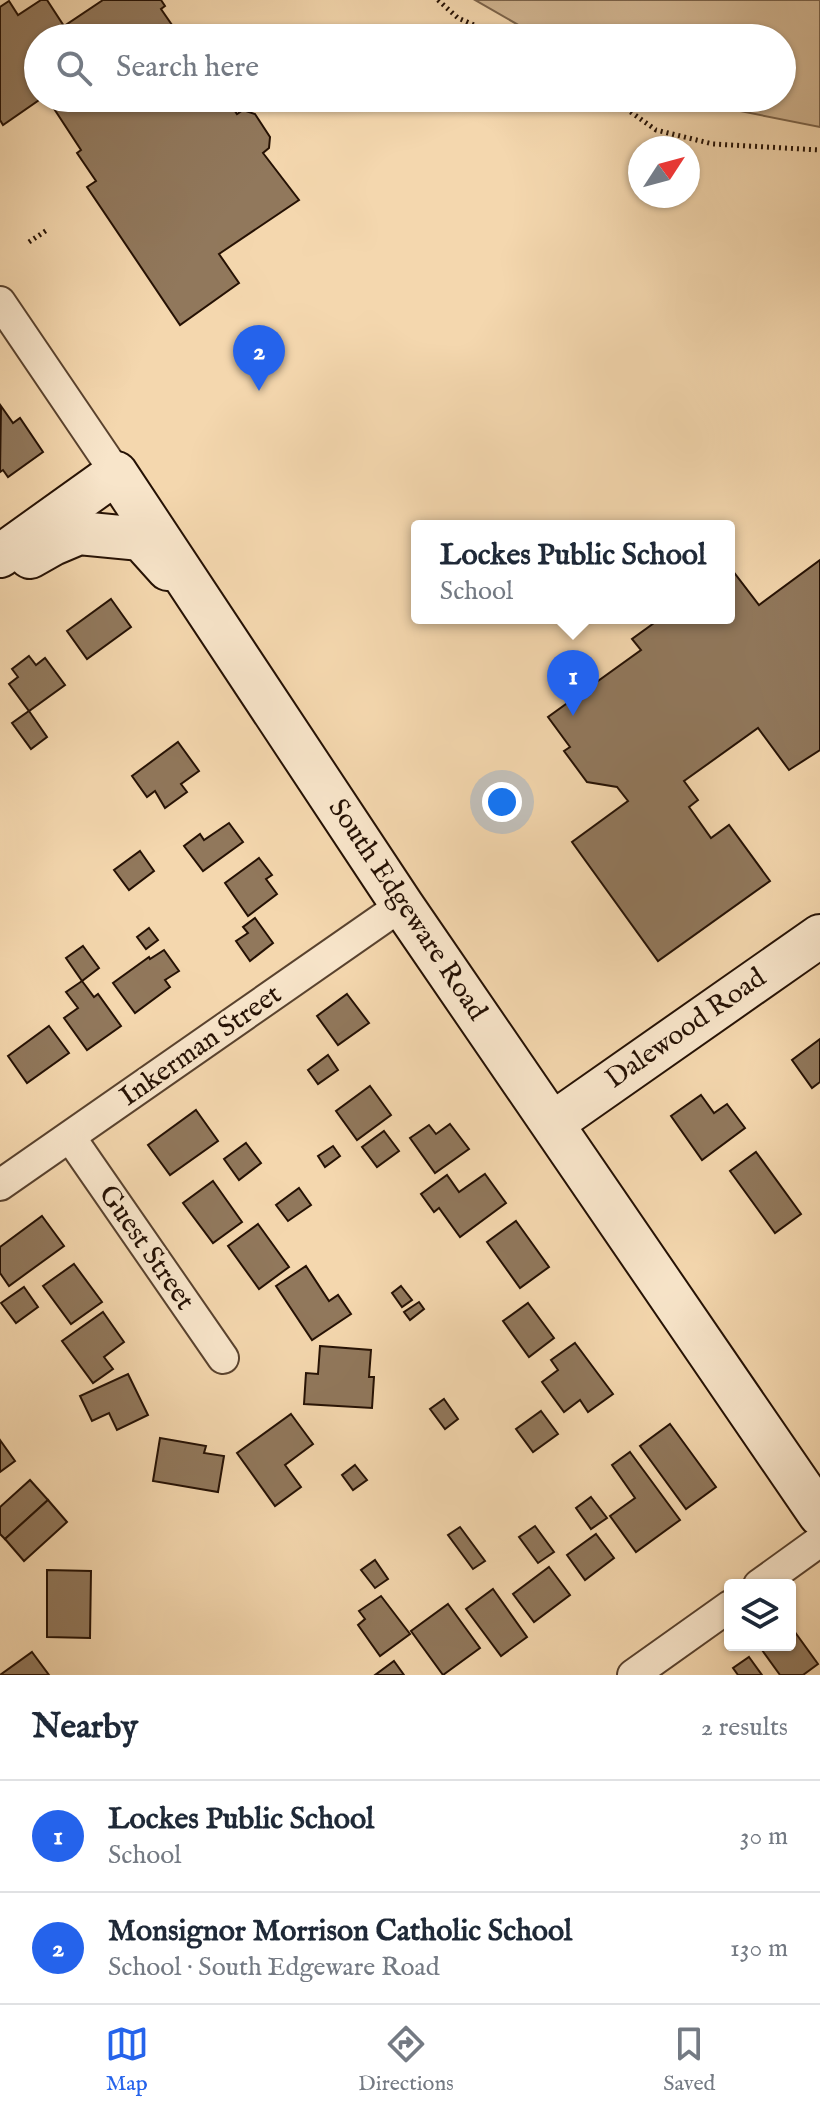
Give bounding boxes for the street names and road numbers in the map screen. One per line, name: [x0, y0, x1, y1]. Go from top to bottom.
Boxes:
street label: South Edgeware Road: [320, 792, 494, 1028]
street label: Dalewood Road: [599, 961, 773, 1097]
street label: Inkerman Street: [113, 977, 289, 1115]
street label: Guest Street: [90, 1179, 202, 1318]

